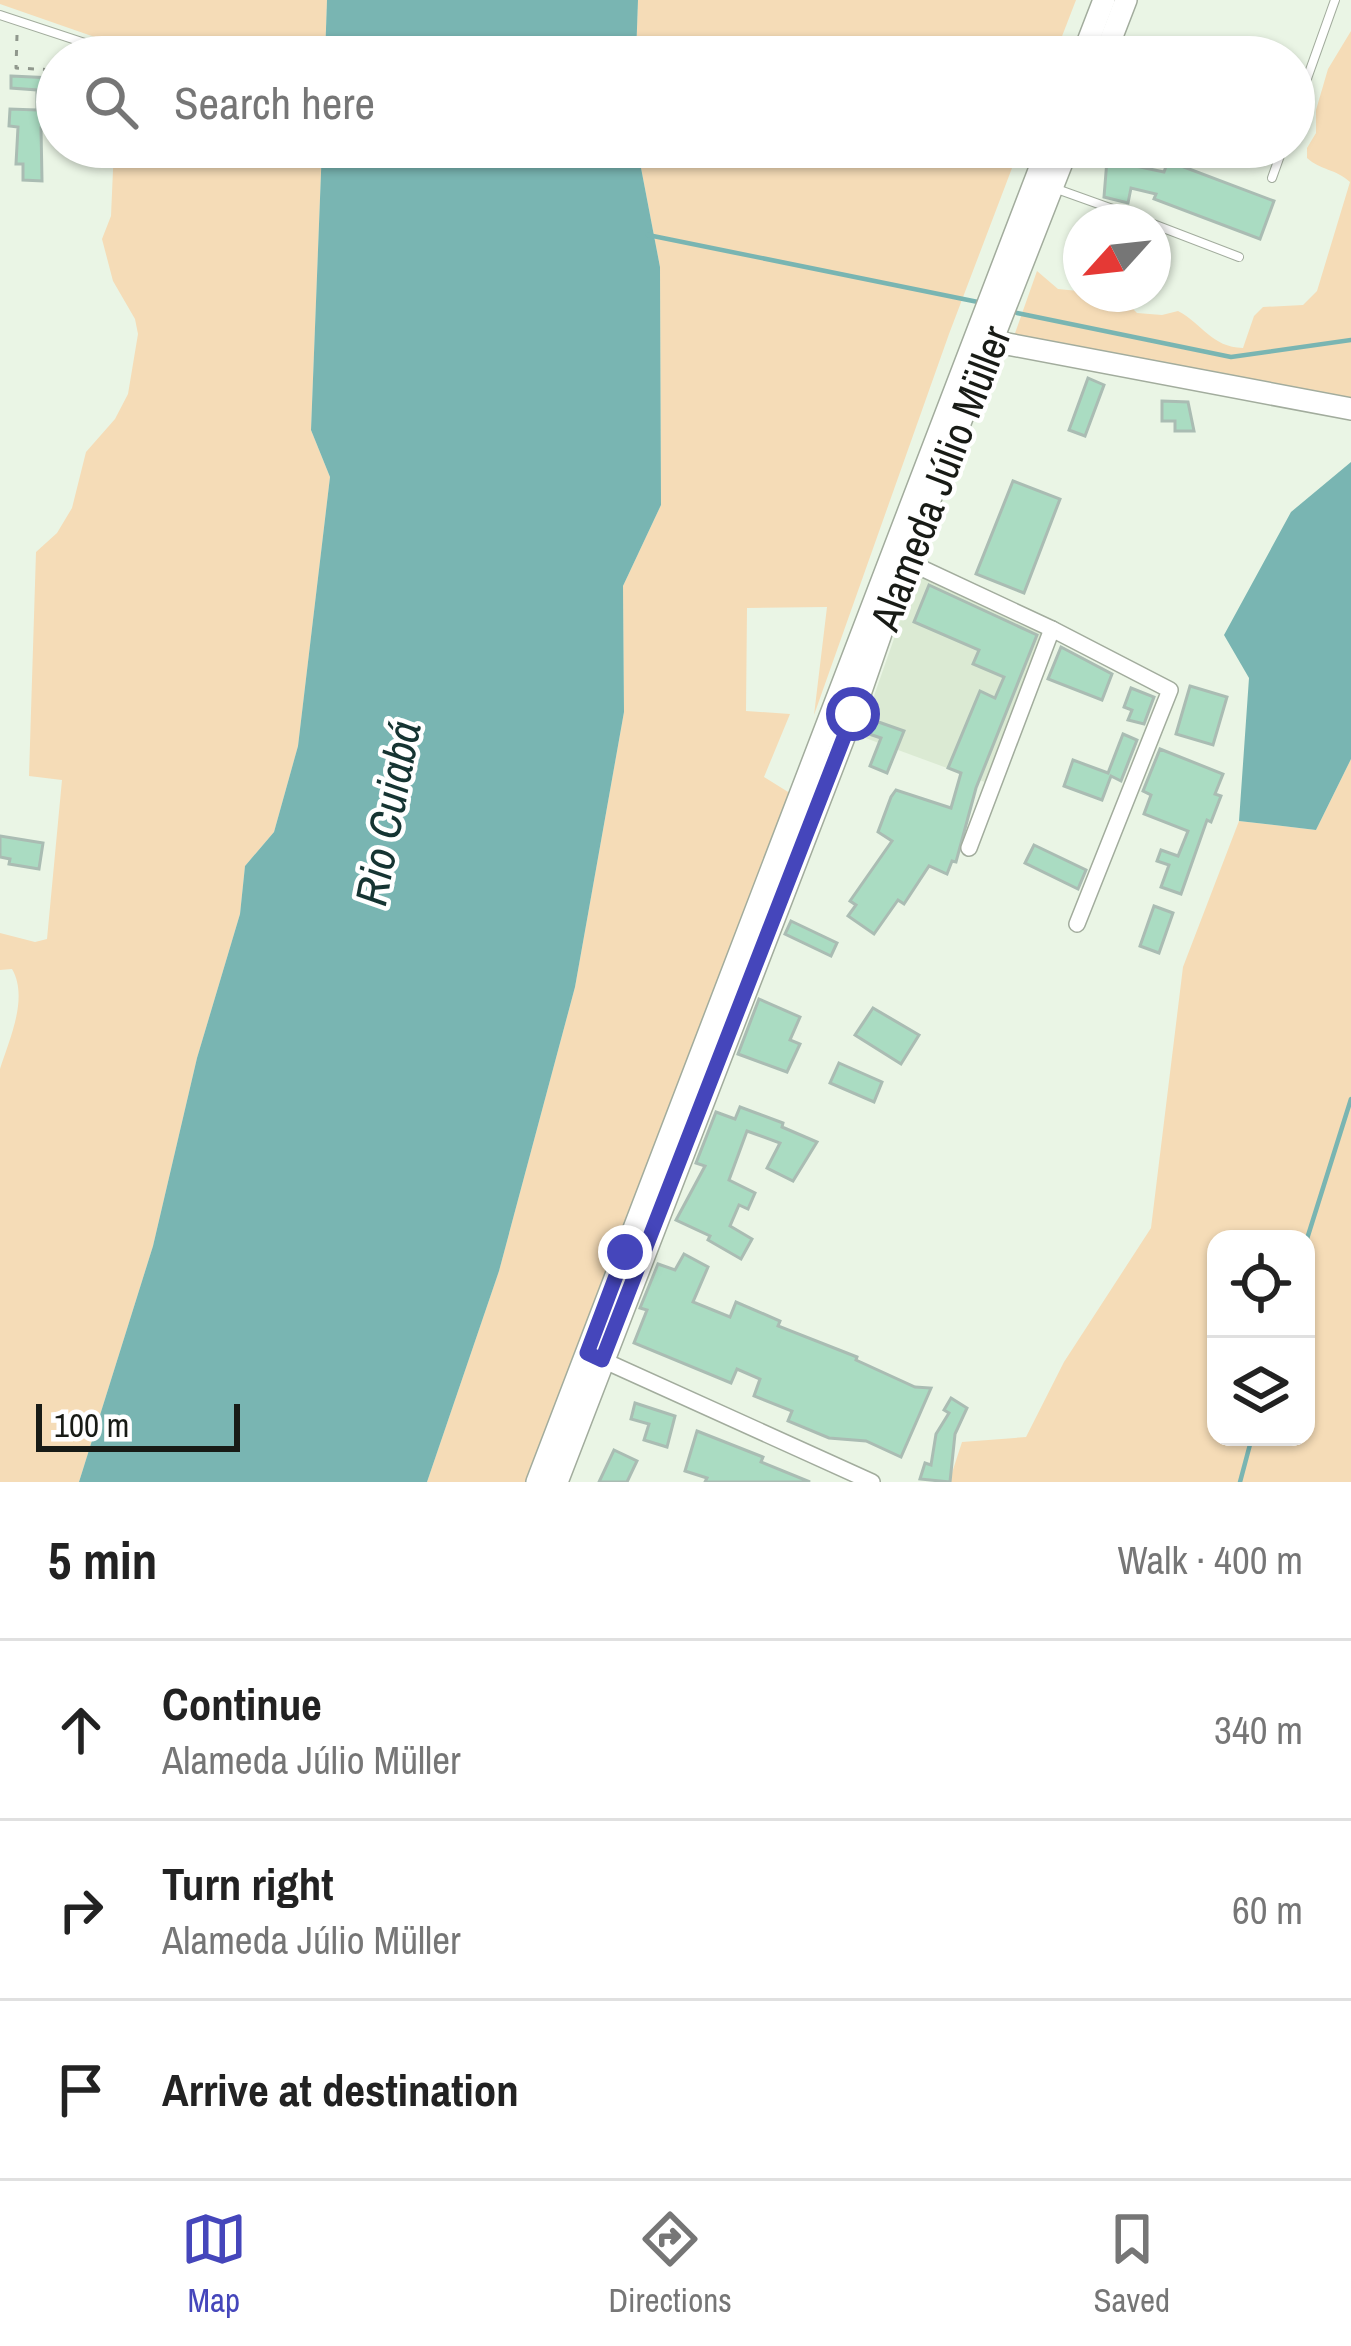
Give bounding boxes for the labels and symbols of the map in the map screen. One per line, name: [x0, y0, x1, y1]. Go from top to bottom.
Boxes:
north arrow: [1063, 204, 1171, 312]
street label: Alameda Júlio Müller: [856, 317, 1024, 639]
route start: [826, 687, 880, 741]
water label: Rio Cuiabá: [339, 716, 435, 910]
route end: [598, 1225, 652, 1279]
scale bar: [36, 1398, 240, 1451]

